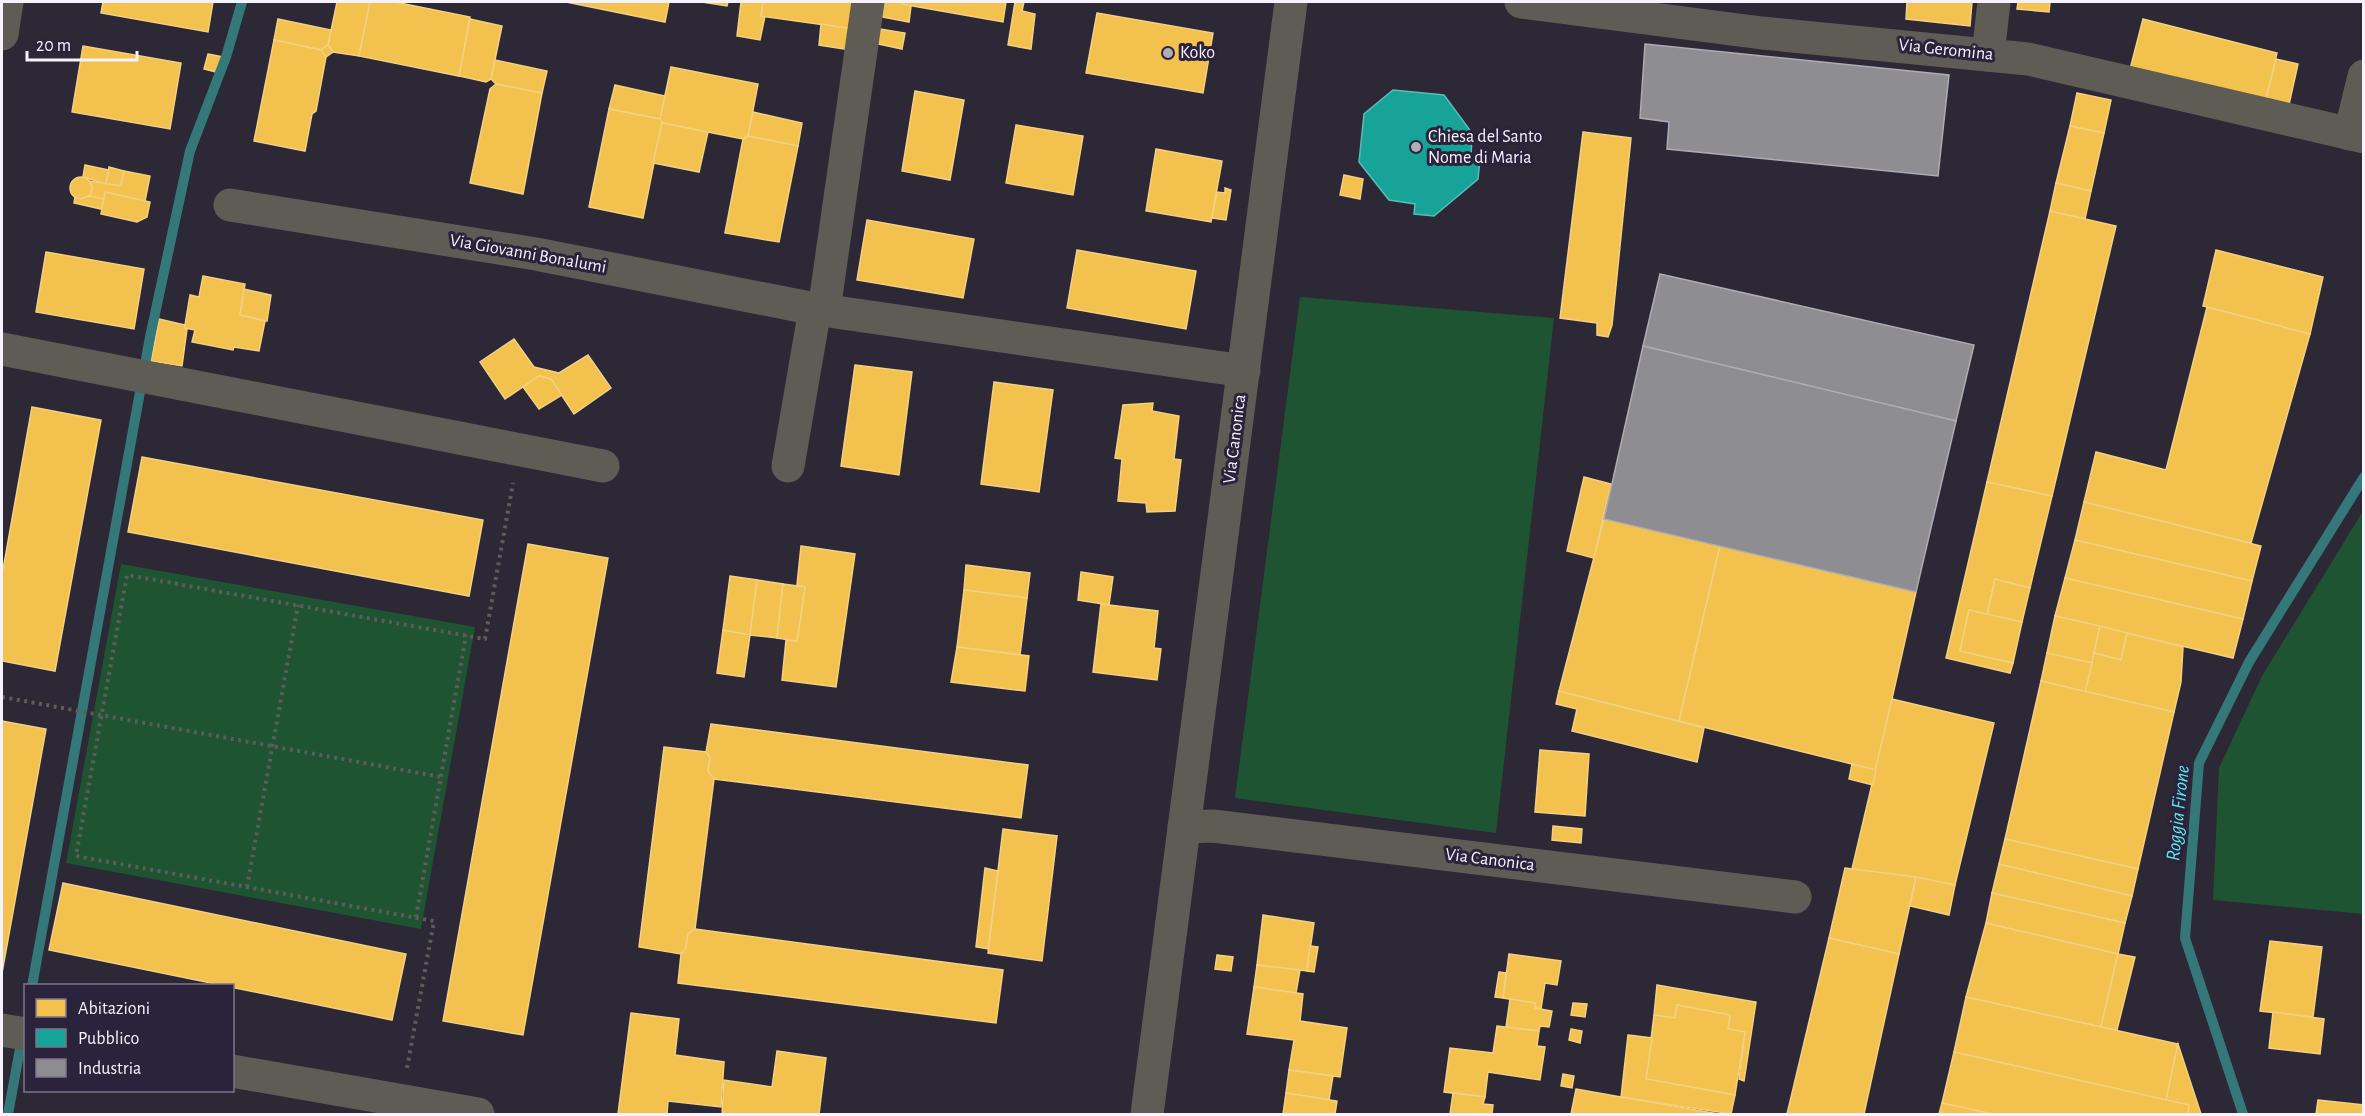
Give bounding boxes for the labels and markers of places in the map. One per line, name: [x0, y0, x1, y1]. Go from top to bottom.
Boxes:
place label: Koko: [1180, 44, 1215, 62]
marker: Koko: [1161, 46, 1175, 60]
place label: Chiesa del Santo Nome di Maria: [1428, 128, 1542, 167]
marker: Chiesa del Santo Nome di Maria: [1409, 140, 1423, 154]

